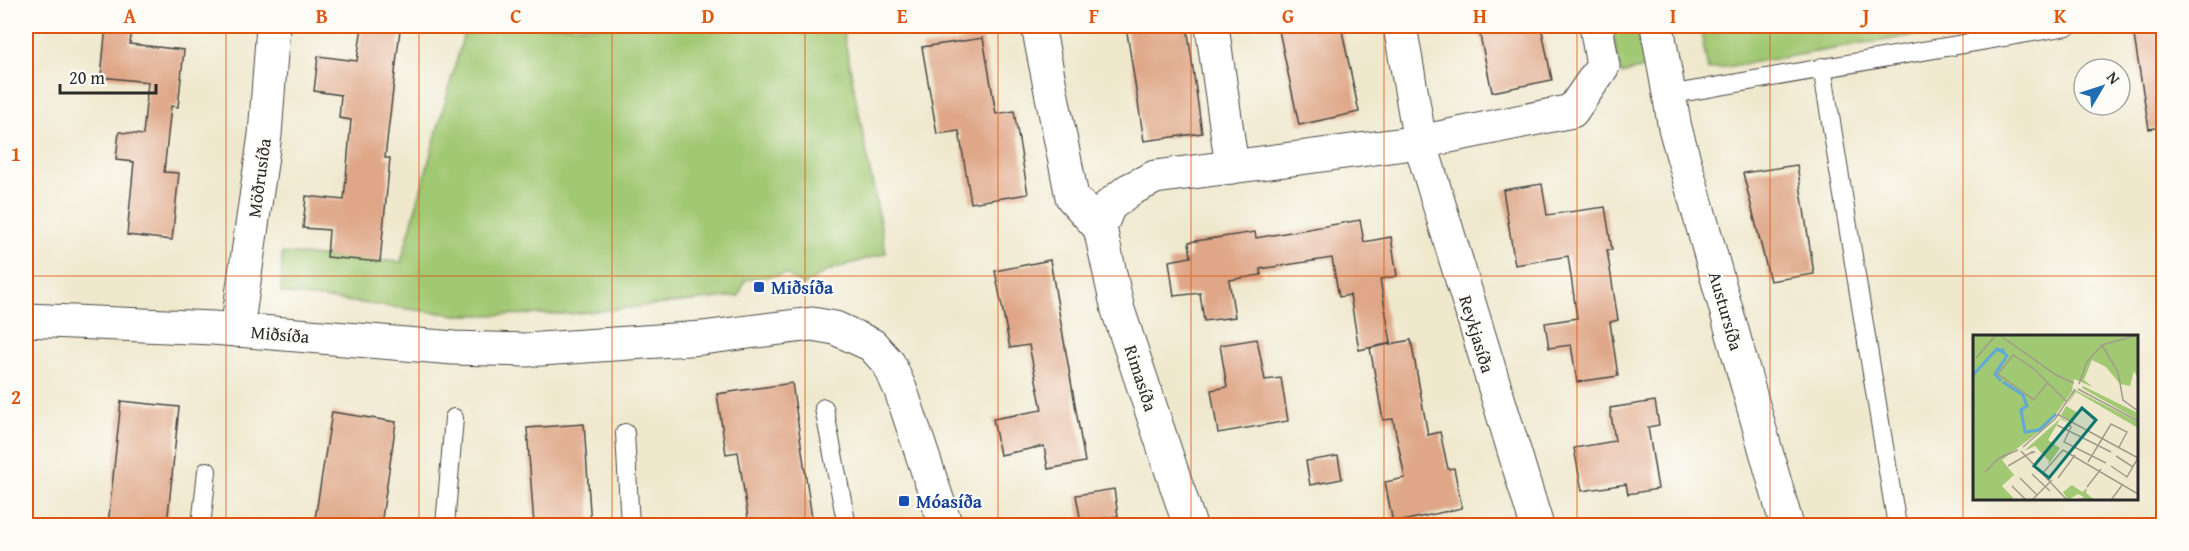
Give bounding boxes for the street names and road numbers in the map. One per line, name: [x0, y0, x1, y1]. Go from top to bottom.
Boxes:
street label: Möðrusíða: [240, 136, 278, 219]
street label: Austursíða: [1702, 268, 1750, 354]
street label: Reykjasíða: [1452, 292, 1502, 377]
street label: Miðsíða: [250, 318, 311, 350]
street label: Rimasíða: [1118, 341, 1165, 415]

